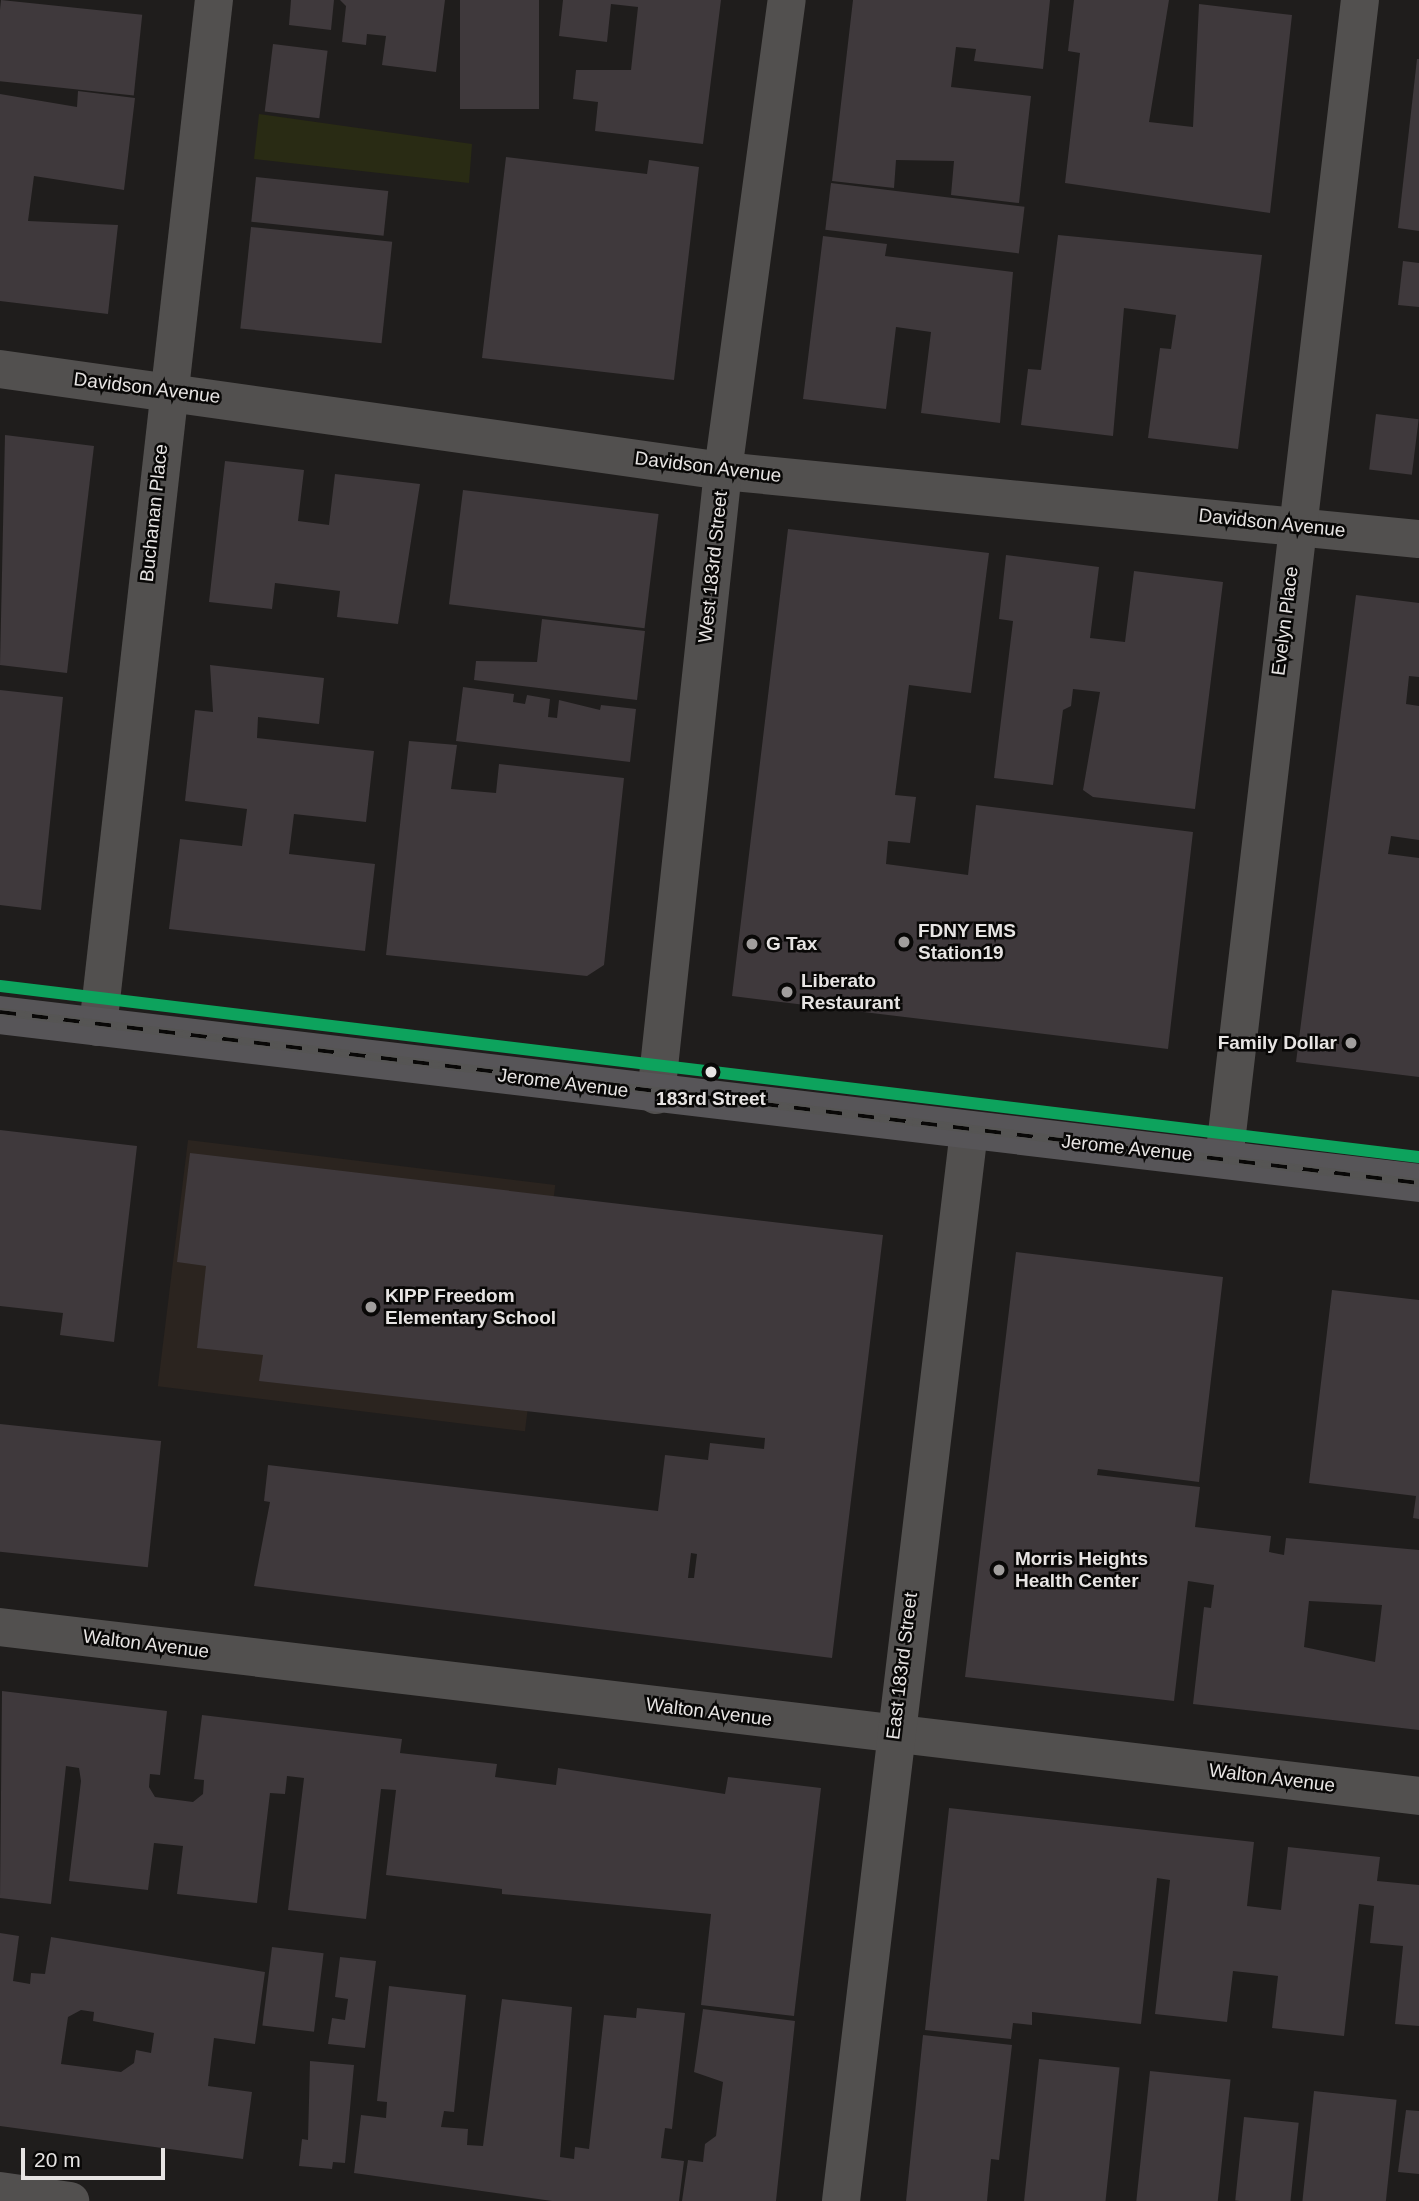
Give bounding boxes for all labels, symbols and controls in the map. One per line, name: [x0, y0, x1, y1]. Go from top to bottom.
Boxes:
street label: Davidson Avenue: [72, 368, 222, 408]
street label: Buchanan Place: [135, 443, 173, 583]
street label: Davidson Avenue: [633, 447, 783, 487]
street label: West 183rd Street: [694, 490, 732, 644]
street label: Davidson Avenue: [1197, 504, 1347, 542]
street label: Evelyn Place: [1267, 565, 1303, 677]
place label: FDNY EMS Station19: [918, 920, 1016, 964]
place label: G Tax: [766, 933, 817, 955]
marker: FDNY EMS Station19: [896, 934, 912, 950]
marker: G Tax: [744, 936, 760, 952]
place label: Liberato Restaurant: [801, 970, 900, 1014]
marker: Liberato Restaurant: [779, 984, 795, 1000]
place label: Family Dollar: [1218, 1032, 1337, 1054]
marker: Family Dollar: [1343, 1035, 1359, 1051]
marker: 183rd Street: [699, 1060, 723, 1084]
street label: Jerome Avenue: [496, 1064, 630, 1102]
place label: 183rd Street: [656, 1088, 766, 1110]
street label: Jerome Avenue: [1060, 1130, 1194, 1166]
place label: KIPP Freedom Elementary School: [385, 1285, 556, 1329]
marker: KIPP Freedom Elementary School: [363, 1299, 379, 1315]
place label: Morris Heights Health Center: [1015, 1548, 1148, 1592]
marker: Morris Heights Health Center: [989, 1560, 1009, 1580]
street label: East 183rd Street: [882, 1591, 922, 1741]
street label: Walton Avenue: [81, 1625, 211, 1663]
street label: Walton Avenue: [644, 1693, 774, 1731]
street label: Walton Avenue: [1207, 1759, 1337, 1797]
scale bar: [24, 2134, 168, 2178]
text: 20 m: [34, 2148, 81, 2171]

